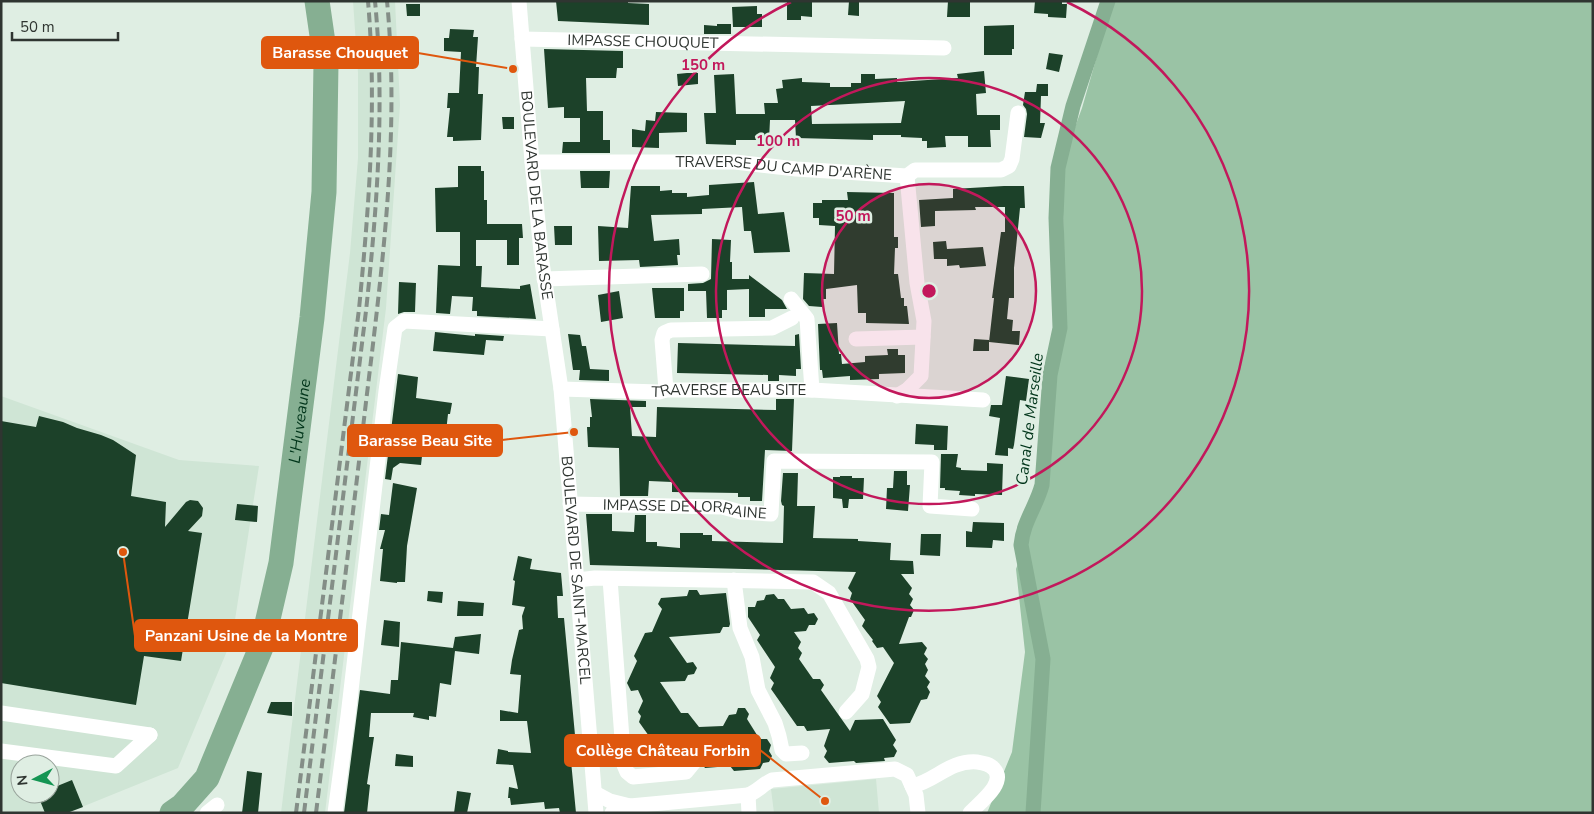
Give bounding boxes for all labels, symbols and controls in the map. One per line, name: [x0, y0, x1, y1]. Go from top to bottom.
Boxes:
scale bar: [12, 10, 119, 42]
text: 50 m: [20, 17, 55, 37]
street label: IMPASSE CHOUQUET: [567, 30, 719, 53]
callout: Barasse Chouquet: [262, 37, 418, 68]
text: Barasse Chouquet: [272, 42, 409, 64]
text: 150 m: [681, 55, 725, 75]
street label: BOULEVARD DE LA BARASSE: [516, 90, 558, 301]
text: 100 m: [756, 131, 800, 151]
street label: TRAVERSE DU CAMP D'ARÈNE: [676, 152, 893, 185]
text: 50 m: [835, 206, 871, 226]
centre of rings: [920, 282, 938, 300]
water label: Canal de Marseille: [1011, 351, 1049, 486]
water label: L'Huveaune: [284, 377, 316, 465]
street label: TRAVERSE BEAU SITE: [651, 379, 806, 402]
callout: Barasse Beau Site: [348, 425, 502, 456]
text: Barasse Beau Site: [358, 430, 492, 452]
street label: BOULEVARD DE SAINT-MARCEL: [557, 455, 595, 685]
street label: IMPASSE DE LORRAINE: [603, 495, 767, 524]
callout: Panzani Usine de la Montre: [135, 620, 357, 651]
text: Panzani Usine de la Montre: [145, 625, 348, 647]
callout: Collège Château Forbin: [565, 735, 760, 766]
text: Collège Château Forbin: [576, 740, 750, 762]
north arrow: [10, 754, 60, 804]
text: N: [13, 774, 33, 787]

